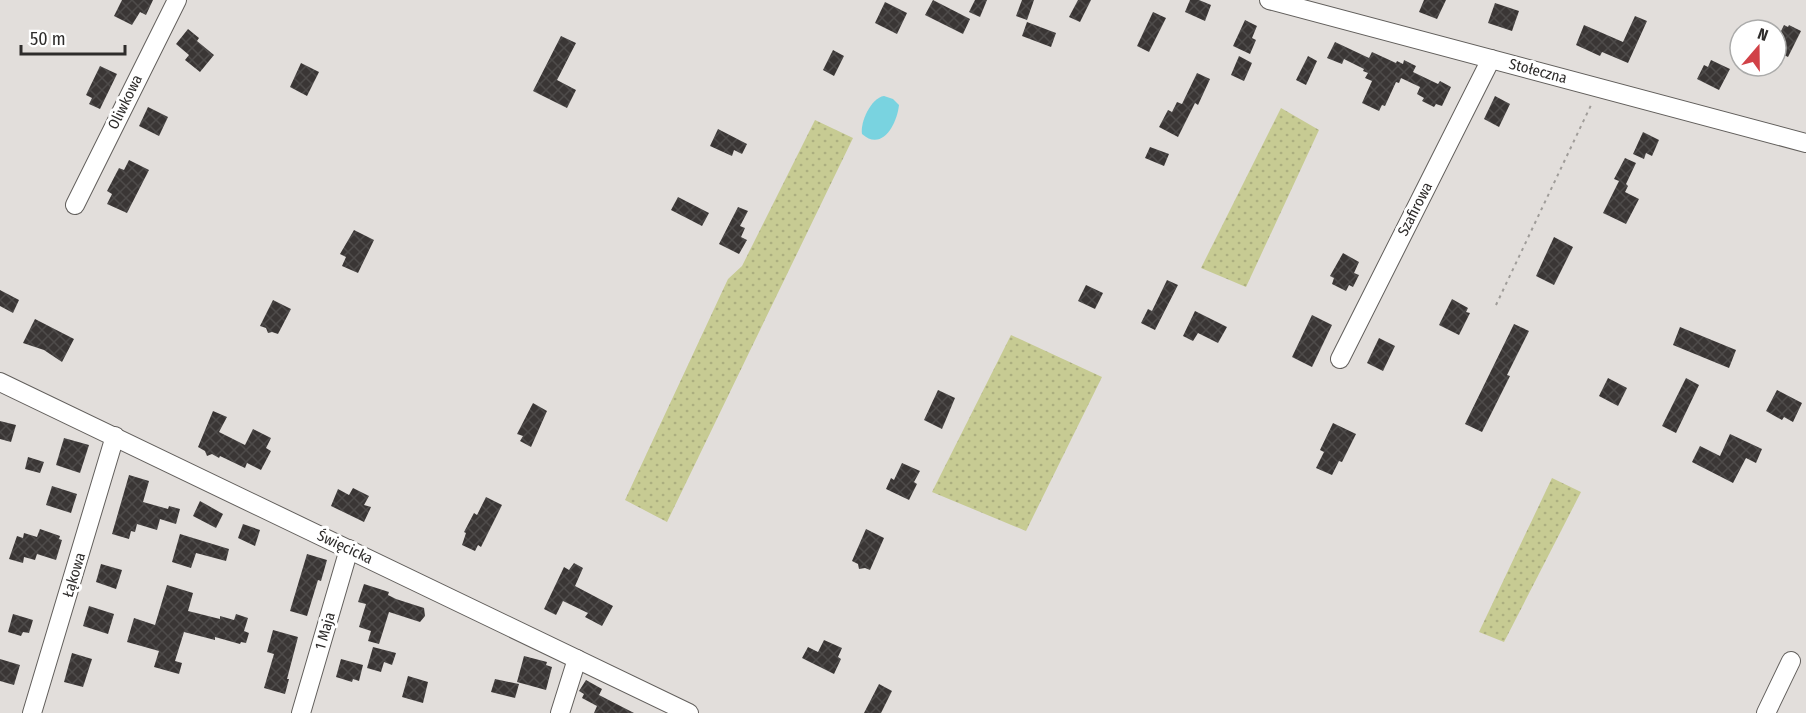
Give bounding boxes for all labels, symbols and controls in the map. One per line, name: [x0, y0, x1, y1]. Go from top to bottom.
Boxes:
scale bar: [21, 18, 124, 56]
north arrow: [1728, 18, 1788, 78]
text: N: [1755, 24, 1771, 45]
text: 50 m: [30, 28, 66, 50]
street label: Stołeczna: [1507, 55, 1569, 87]
street label: Oliwkowa: [104, 72, 146, 132]
street label: Szafirowa: [1394, 179, 1436, 239]
street label: Święcicka: [314, 526, 376, 568]
street label: Łąkowa: [59, 550, 89, 600]
street label: 1 Maja: [311, 610, 339, 652]

